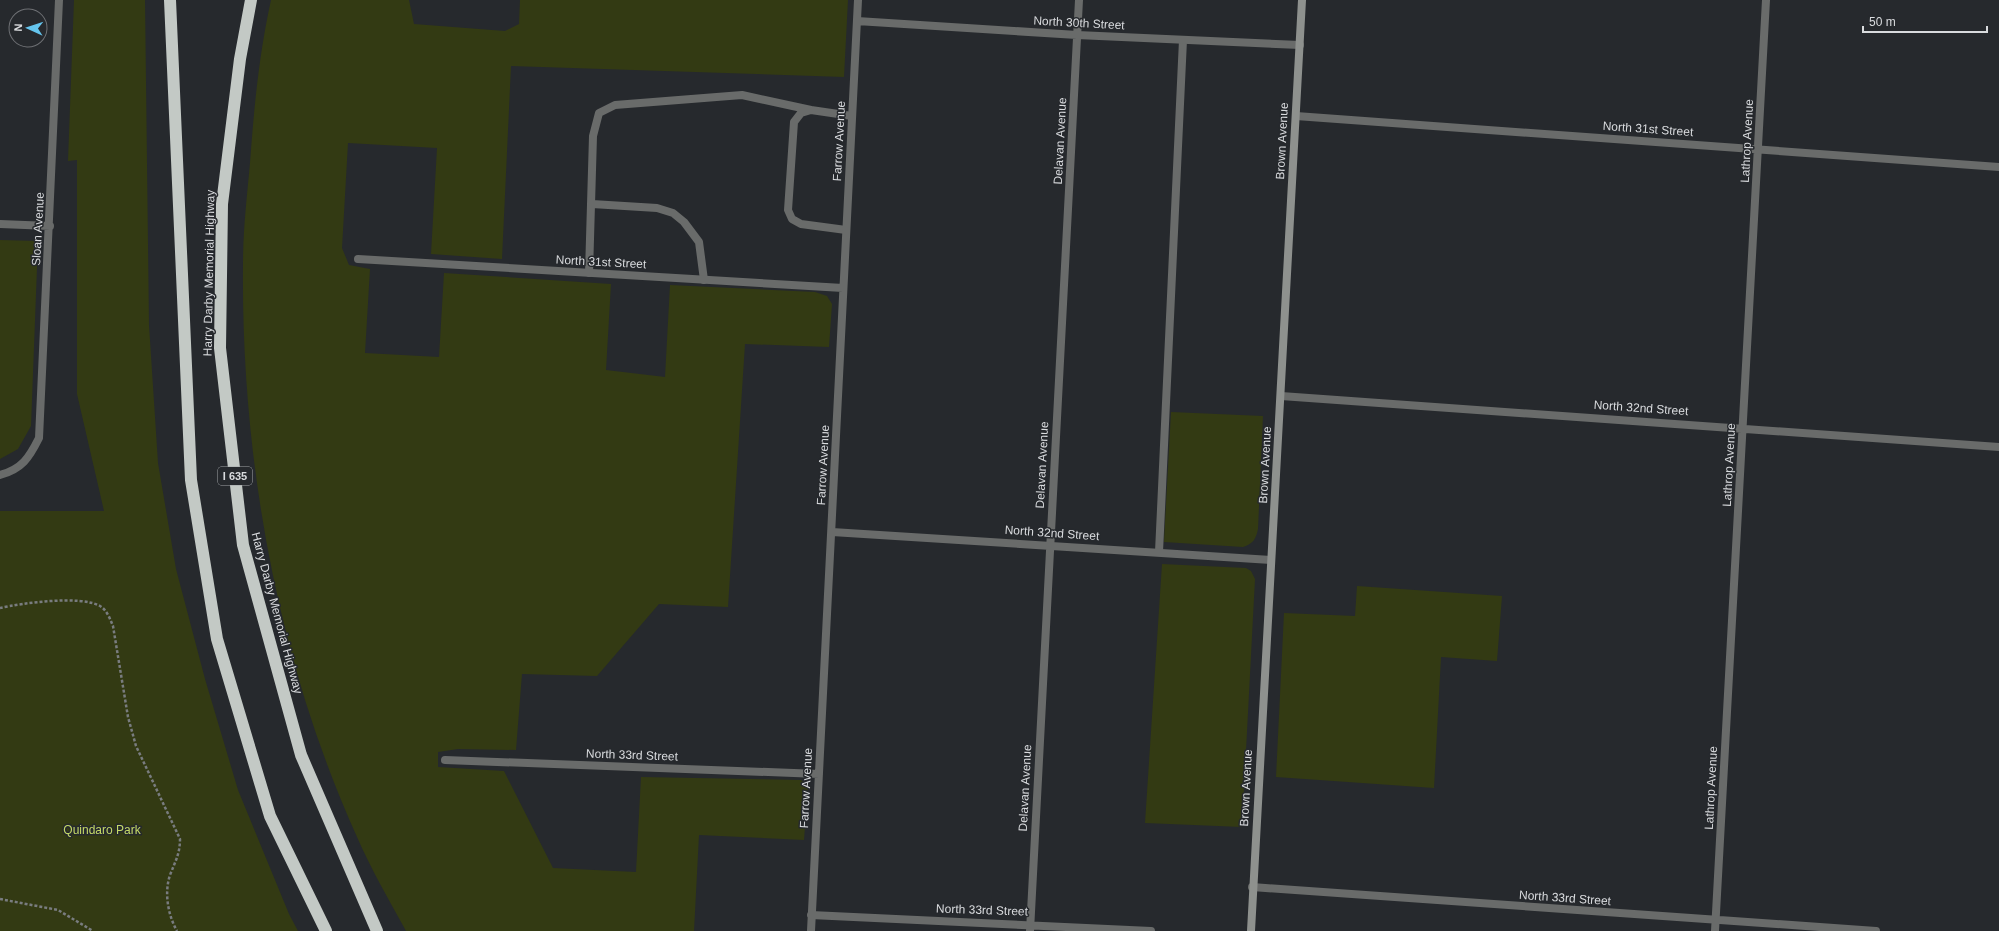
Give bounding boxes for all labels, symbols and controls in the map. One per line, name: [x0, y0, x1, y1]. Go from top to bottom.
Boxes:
north arrow: [8, 8, 48, 48]
scale bar: [1863, 8, 1987, 34]
street label: North 30th Street: [1033, 14, 1126, 32]
text: 50 m: [1869, 15, 1896, 29]
text: N: [12, 23, 24, 32]
street label: Delavan Avenue: [1051, 97, 1069, 185]
street label: Lathrop Avenue: [1738, 98, 1756, 183]
street label: Farrow Avenue: [830, 100, 848, 182]
street label: Brown Avenue: [1273, 102, 1291, 180]
street label: North 31st Street: [1602, 119, 1694, 139]
street label: Harry Darby Memorial Highway: [201, 190, 217, 356]
street label: Sloan Avenue: [29, 191, 47, 266]
street label: North 31st Street: [555, 253, 647, 271]
street label: North 32nd Street: [1593, 398, 1689, 418]
street label: Delavan Avenue: [1033, 421, 1051, 509]
street label: Lathrop Avenue: [1720, 422, 1738, 507]
street label: Farrow Avenue: [814, 424, 832, 506]
street label: Brown Avenue: [1256, 426, 1274, 504]
road number: I 635: [218, 467, 252, 485]
street label: North 32nd Street: [1004, 523, 1100, 543]
street label: Harry Darby Memorial Highway: [249, 531, 305, 695]
street label: Delavan Avenue: [1016, 744, 1034, 832]
street label: Lathrop Avenue: [1702, 745, 1720, 830]
street label: North 33rd Street: [586, 746, 679, 764]
street label: Farrow Avenue: [797, 747, 815, 829]
street label: Brown Avenue: [1237, 749, 1255, 827]
park label: Quindaro Park: [63, 823, 142, 837]
street label: North 33rd Street: [1519, 888, 1612, 908]
street label: North 33rd Street: [936, 901, 1029, 919]

